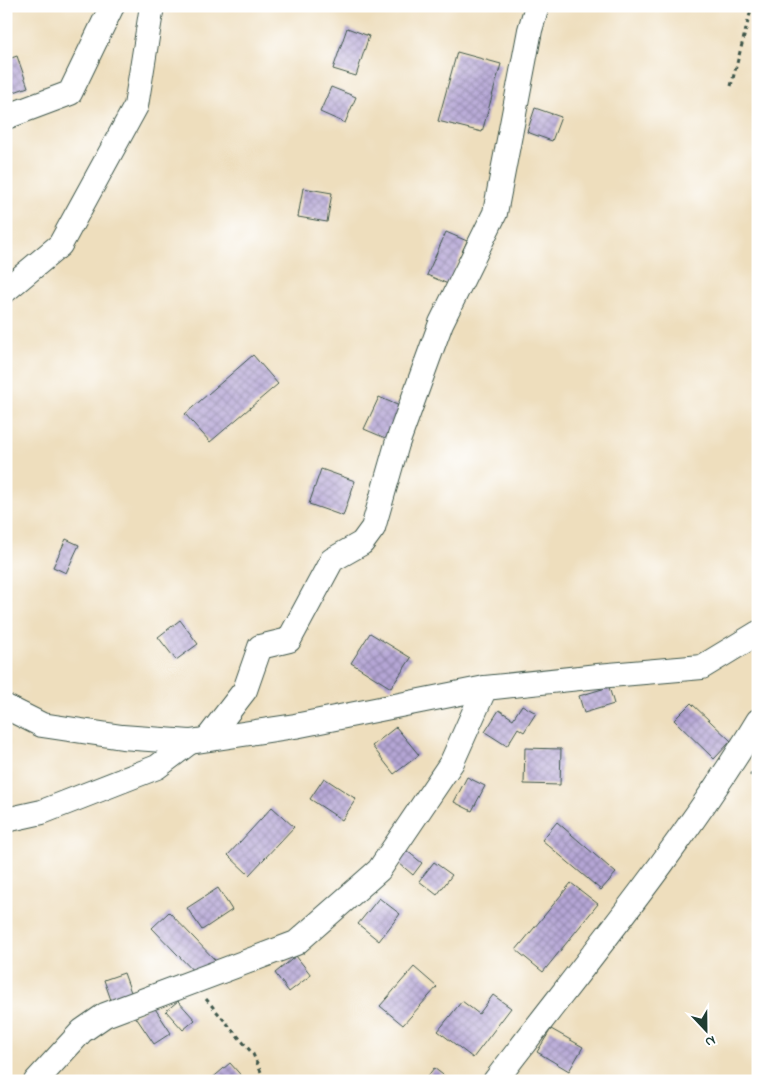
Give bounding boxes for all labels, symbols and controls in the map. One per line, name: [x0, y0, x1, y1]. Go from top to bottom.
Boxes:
north arrow: [682, 1004, 732, 1054]
text: N: [702, 1029, 719, 1052]

